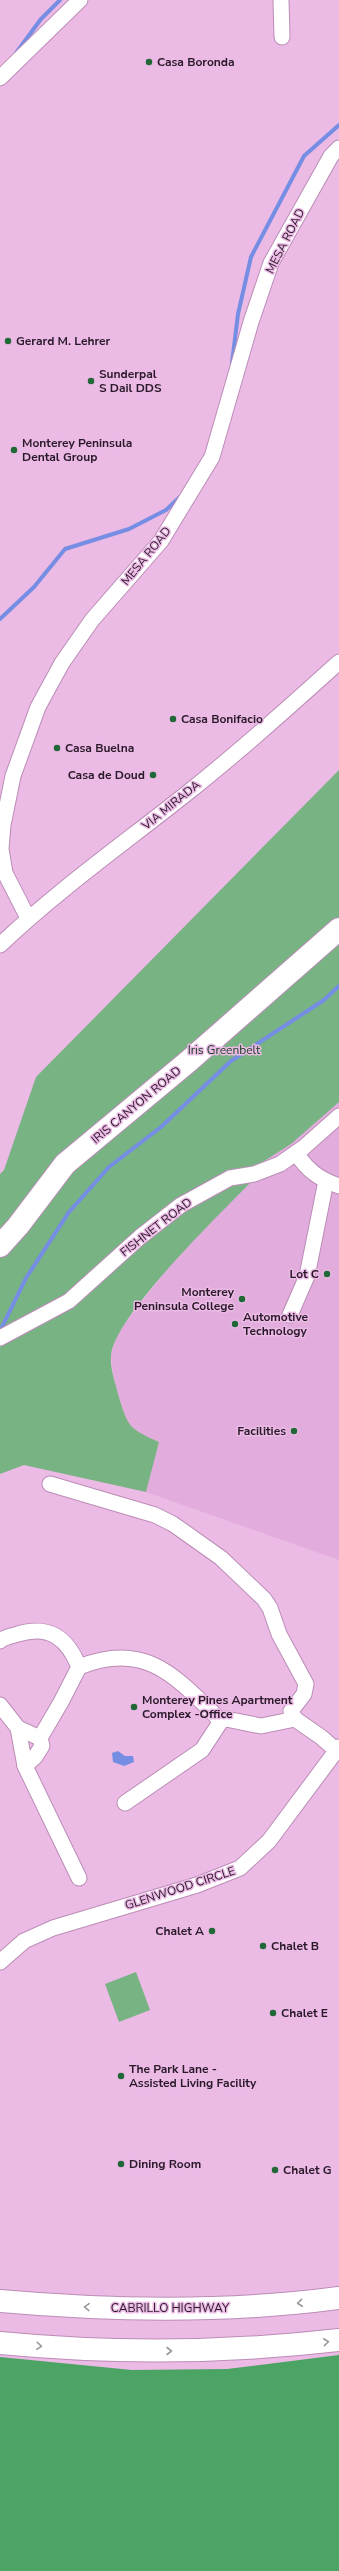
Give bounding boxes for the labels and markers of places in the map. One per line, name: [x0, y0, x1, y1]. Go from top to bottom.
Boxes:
place label: Casa Boronda: [157, 54, 235, 70]
marker: Casa Boronda: [144, 57, 154, 67]
place label: Gerard M. Lehrer: [16, 333, 111, 349]
marker: Gerard M. Lehrer: [3, 336, 13, 346]
place label: Sunderpal S Dail DDS: [99, 366, 162, 396]
marker: Sunderpal S Dail DDS: [86, 376, 96, 386]
place label: Monterey Peninsula Dental Group: [22, 435, 132, 465]
marker: Monterey Peninsula Dental Group: [9, 445, 19, 455]
place label: Casa Bonifacio: [181, 711, 263, 727]
marker: Casa Bonifacio: [168, 714, 178, 724]
place label: Casa Buelna: [65, 740, 134, 756]
marker: Casa Buelna: [52, 743, 62, 753]
place label: Casa de Doud: [68, 767, 145, 783]
marker: Casa de Doud: [148, 770, 158, 780]
place label: Lot C: [289, 1266, 319, 1282]
marker: Lot C: [322, 1269, 332, 1279]
place label: Monterey Peninsula College: [134, 1284, 235, 1314]
marker: Monterey Peninsula College: [237, 1294, 247, 1304]
place label: Automotive Technology: [243, 1309, 309, 1339]
marker: Automotive Technology: [230, 1319, 240, 1329]
place label: Facilities: [237, 1423, 286, 1439]
marker: Facilities: [289, 1426, 299, 1436]
place label: Monterey Pines Apartment Complex -Office: [142, 1692, 293, 1722]
marker: Monterey Pines Apartment Complex -Office: [129, 1702, 139, 1712]
place label: Chalet A: [155, 1923, 204, 1939]
marker: Chalet A: [207, 1926, 217, 1936]
place label: Chalet B: [271, 1938, 319, 1954]
marker: Chalet B: [258, 1941, 268, 1951]
place label: Chalet E: [281, 2005, 328, 2021]
marker: Chalet E: [268, 2008, 278, 2018]
place label: The Park Lane - Assisted Living Facility: [129, 2061, 257, 2091]
marker: The Park Lane - Assisted Living Facility: [116, 2071, 126, 2081]
place label: Dining Room: [129, 2156, 201, 2172]
marker: Dining Room: [116, 2159, 126, 2169]
place label: Chalet G: [283, 2162, 332, 2178]
marker: Chalet G: [270, 2165, 280, 2175]

